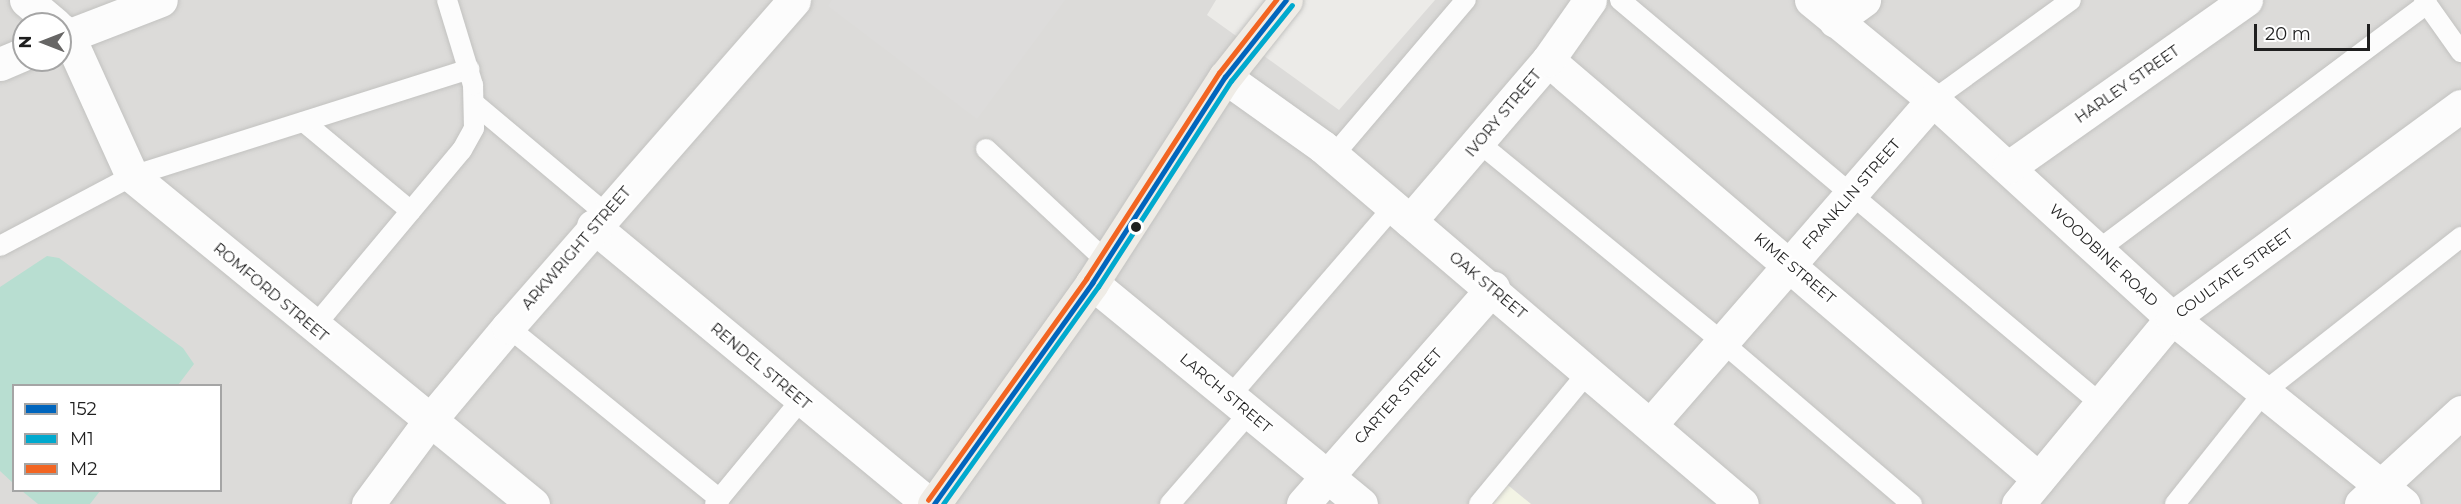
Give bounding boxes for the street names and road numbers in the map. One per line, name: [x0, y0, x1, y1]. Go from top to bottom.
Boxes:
street label: HARLEY STREET: [2071, 41, 2183, 127]
street label: IVORY STREET: [1461, 66, 1545, 160]
street label: FRANKLIN STREET: [1798, 135, 1904, 253]
street label: ARKWRIGHT STREET: [518, 183, 634, 313]
street label: WOODBINE ROAD: [2046, 200, 2162, 310]
street label: COULTATE STREET: [2172, 224, 2296, 322]
street label: KIME STREET: [1751, 229, 1839, 307]
street label: ROMFORD STREET: [210, 239, 332, 345]
street label: OAK STREET: [1446, 248, 1530, 322]
street label: RENDEL STREET: [707, 319, 815, 413]
street label: CARTER STREET: [1350, 344, 1446, 448]
street label: LARCH STREET: [1176, 349, 1276, 437]

